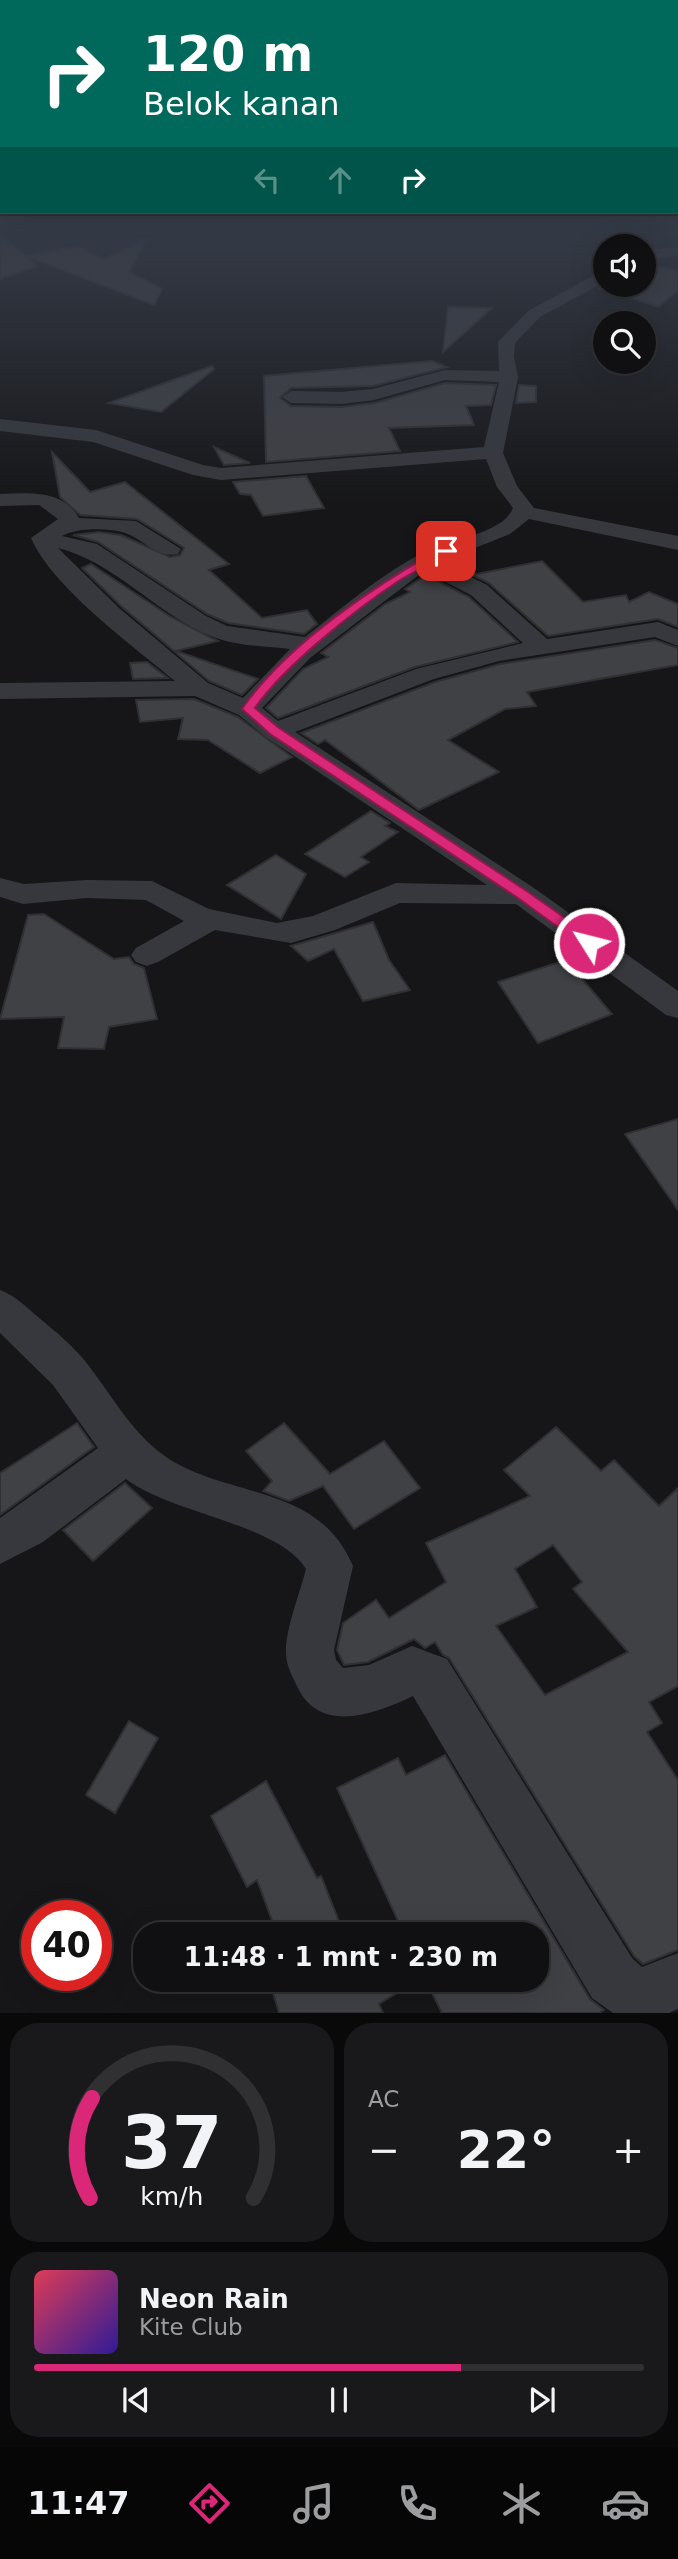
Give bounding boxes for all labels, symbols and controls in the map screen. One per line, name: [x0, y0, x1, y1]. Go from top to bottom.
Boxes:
text: 120 m: [143, 26, 313, 83]
icon: right: [28, 28, 119, 119]
text: Belok kanan: [143, 85, 340, 123]
icon: left: [248, 161, 286, 199]
icon: ahead: [321, 161, 359, 199]
icon: right: [394, 161, 432, 199]
map controls: [593, 234, 656, 374]
button: sound: [593, 234, 656, 297]
button: search: [593, 311, 656, 374]
pin: [416, 521, 476, 581]
icon: arrive: [427, 532, 465, 570]
position arrow: [552, 906, 626, 980]
speed limit sign: 40: [21, 1900, 112, 1991]
text: 11:48 · 1 mnt · 230 m: [184, 1942, 498, 1972]
text: AC: [368, 2086, 399, 2112]
text: 37: [121, 2101, 223, 2186]
text: 22°: [457, 2120, 555, 2180]
text: −: [368, 2128, 400, 2172]
text: +: [612, 2128, 644, 2172]
text: km/h: [140, 2182, 204, 2211]
text: Neon Rain: [139, 2284, 289, 2314]
text: Kite Club: [139, 2314, 243, 2340]
icon: previous: [117, 2381, 155, 2419]
icon: pause: [320, 2381, 358, 2419]
icon: next: [523, 2381, 561, 2419]
icon: directions: [185, 2479, 234, 2528]
icon: music: [289, 2479, 338, 2528]
icon: phone: [393, 2479, 442, 2528]
icon: climate: [497, 2479, 546, 2528]
icon: car: [601, 2479, 650, 2528]
text: 11:47: [28, 2484, 129, 2522]

